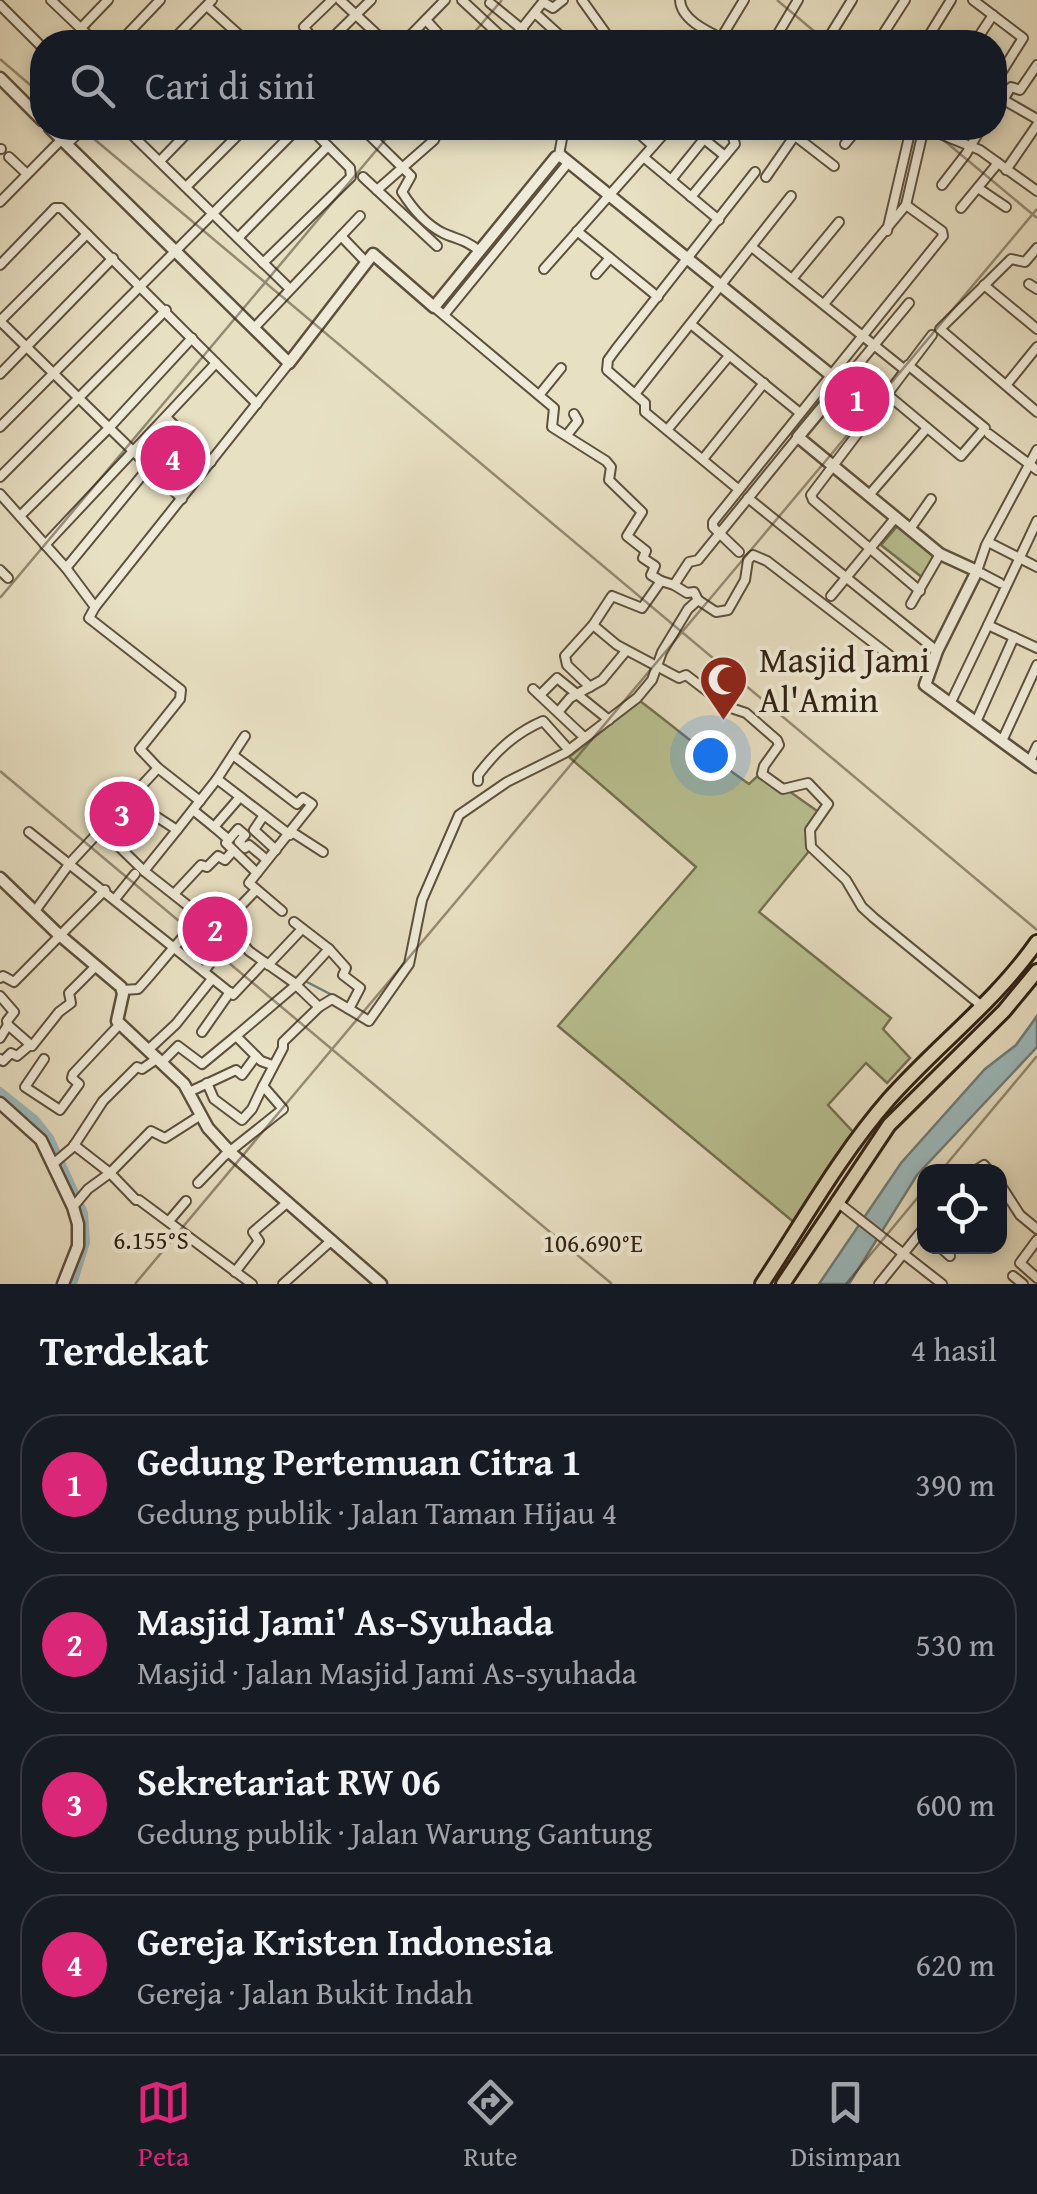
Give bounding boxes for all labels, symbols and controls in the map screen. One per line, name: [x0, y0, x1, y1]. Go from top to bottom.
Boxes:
search box: [30, 30, 1007, 140]
text: Cari di sini: [145, 57, 315, 113]
icon: search: [65, 58, 120, 113]
pin: 1: [824, 362, 890, 436]
pin: 4: [140, 420, 206, 496]
place label: Masjid Jami Al'Amin: [759, 634, 930, 725]
mosque icon: Masjid Jami Al'Amin: [698, 654, 750, 722]
your location: [685, 730, 736, 781]
pin: 3: [90, 776, 154, 852]
pin: 2: [182, 892, 248, 966]
map controls: [917, 1164, 1007, 1254]
button: locate: [917, 1164, 1007, 1254]
text: 6.155°S: [113, 1222, 189, 1258]
text: 106.690°E: [543, 1225, 643, 1261]
text: Terdekat: [40, 1319, 209, 1380]
text: 4 hasil: [911, 1326, 997, 1373]
text: Gedung Pertemuan Citra 1: [137, 1433, 581, 1489]
text: 1: [66, 1461, 83, 1508]
text: 390 m: [916, 1461, 995, 1508]
text: Gedung publik · Jalan Taman Hijau 4: [137, 1489, 617, 1536]
text: Masjid Jami' As-Syuhada: [137, 1593, 553, 1649]
text: 2: [66, 1621, 83, 1668]
text: 530 m: [916, 1621, 995, 1668]
text: Masjid · Jalan Masjid Jami As-syuhada: [137, 1649, 637, 1696]
text: Sekretariat RW 06: [137, 1753, 441, 1809]
text: 3: [66, 1781, 83, 1828]
text: 600 m: [916, 1781, 995, 1828]
text: Gedung publik · Jalan Warung Gantung: [137, 1809, 652, 1856]
text: Gereja Kristen Indonesia: [137, 1913, 553, 1969]
text: 4: [66, 1941, 83, 1988]
text: 620 m: [916, 1941, 995, 1988]
text: Gereja · Jalan Bukit Indah: [137, 1969, 473, 2016]
tab: Peta: [136, 2075, 191, 2176]
tab: Rute: [463, 2075, 518, 2176]
tab: Disimpan: [790, 2075, 901, 2176]

